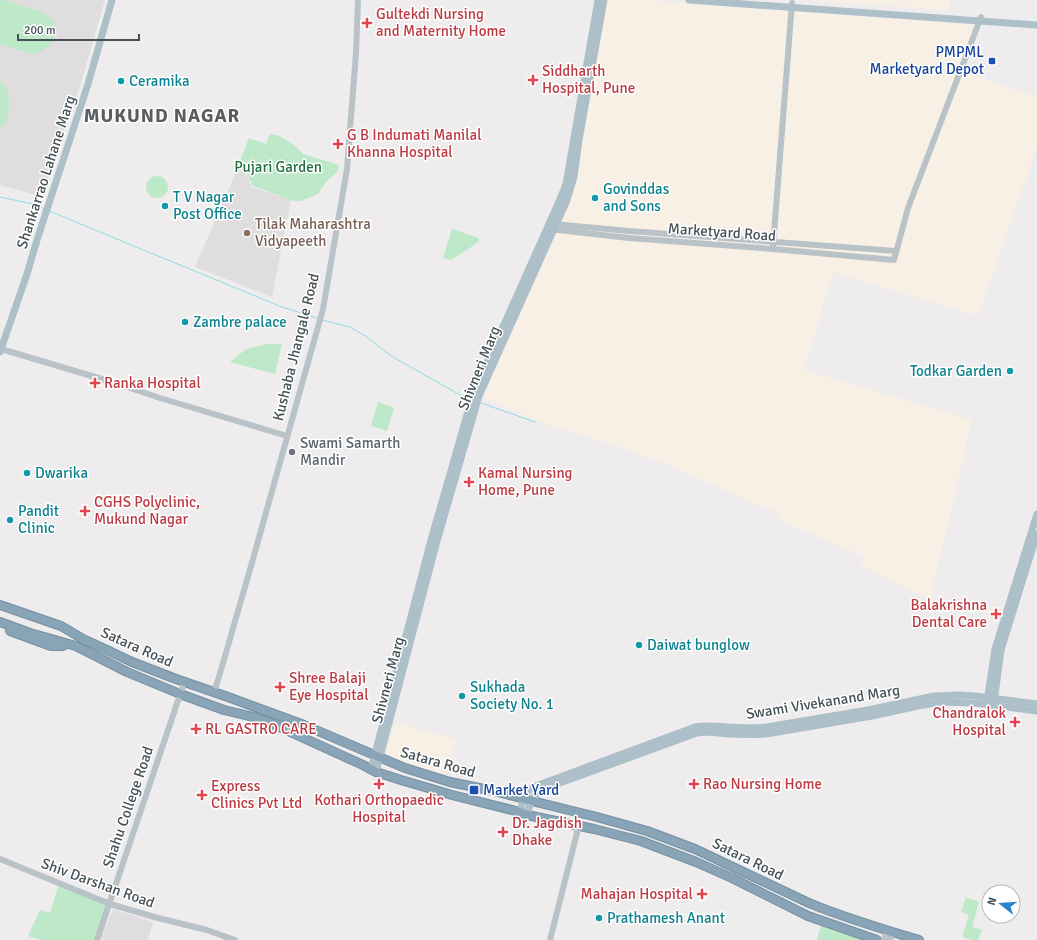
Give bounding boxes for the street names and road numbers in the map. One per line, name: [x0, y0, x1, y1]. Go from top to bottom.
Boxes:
street label: Shankarrao Lahane Marg: [13, 93, 79, 251]
street label: Marketyard Road: [667, 219, 777, 245]
street label: Kushaba Jhangale Road: [269, 271, 323, 423]
street label: Shivneri Marg: [454, 323, 504, 413]
street label: Satara Road: [98, 623, 176, 671]
street label: Shivneri Marg: [368, 635, 408, 725]
street label: Swami Vivekanand Marg: [745, 681, 901, 723]
street label: Satara Road: [398, 743, 478, 781]
street label: Shahu College Road: [99, 744, 157, 870]
street label: Satara Road: [709, 834, 787, 884]
street label: Shiv Darshan Road: [39, 854, 157, 912]

